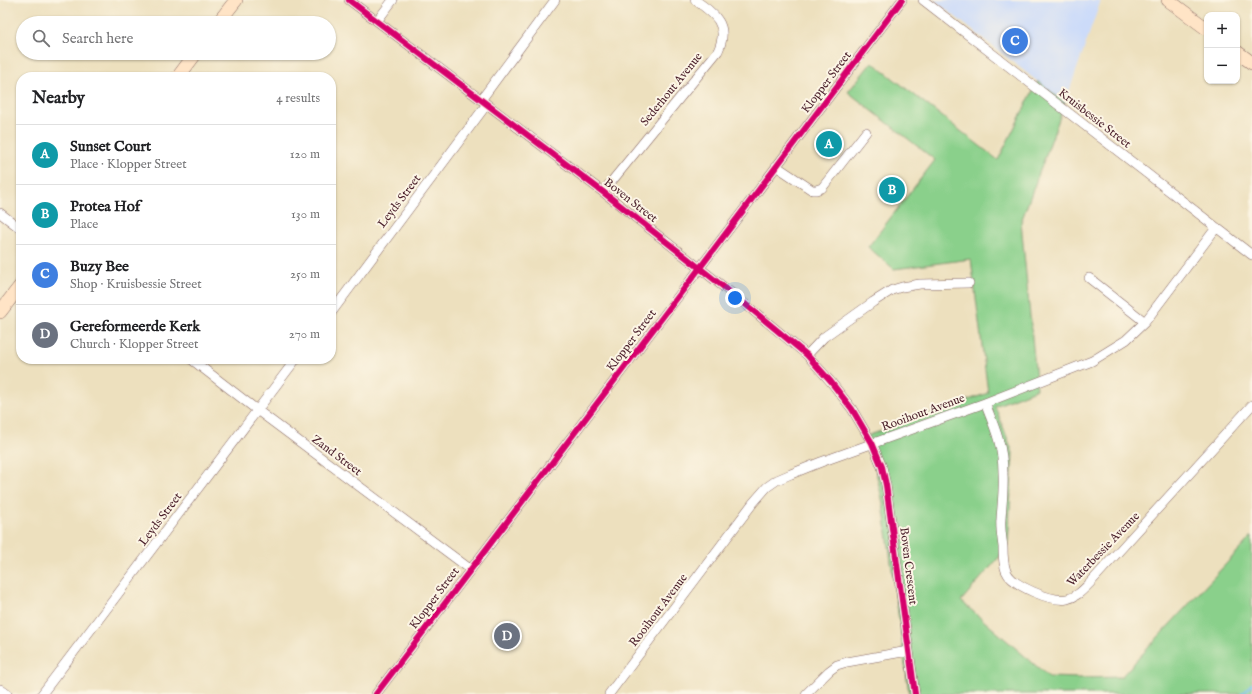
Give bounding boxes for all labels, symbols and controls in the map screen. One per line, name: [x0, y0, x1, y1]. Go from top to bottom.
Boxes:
map controls: [1204, 12, 1240, 84]
button: +: [1204, 12, 1240, 48]
search box: [16, 16, 336, 60]
pin: C: [1002, 26, 1028, 56]
icon: search: [30, 27, 52, 49]
text: Search here: [62, 29, 133, 48]
street label: Klopper Street: [798, 48, 855, 117]
button: −: [1204, 48, 1240, 84]
street label: Sederhout Avenue: [637, 49, 706, 129]
street label: Kruisbessie Street: [1055, 85, 1134, 151]
text: Nearby: [32, 88, 85, 109]
text: 4 results: [276, 90, 320, 107]
pin: A: [816, 129, 842, 159]
text: Sunset Court: [70, 137, 151, 156]
text: A: [41, 146, 49, 163]
text: 120 m: [290, 146, 320, 163]
text: Place · Klopper Street: [70, 156, 187, 173]
street label: Leyds Street: [374, 172, 424, 231]
street label: Boven Street: [601, 175, 660, 226]
pin: B: [879, 175, 905, 205]
text: Protea Hof: [70, 197, 140, 216]
text: B: [41, 206, 49, 223]
text: 130 m: [291, 206, 320, 223]
text: Place: [70, 216, 98, 233]
text: Buzy Bee: [70, 257, 129, 276]
text: C: [40, 266, 50, 283]
text: 250 m: [290, 266, 320, 283]
text: Shop · Kruisbessie Street: [70, 276, 202, 293]
your location: [725, 288, 745, 308]
street label: Klopper Street: [603, 306, 660, 375]
text: Gereformeerde Kerk: [70, 317, 200, 336]
text: D: [40, 326, 50, 343]
text: 270 m: [289, 326, 320, 343]
text: Church · Klopper Street: [70, 336, 199, 353]
street label: Rooihout Avenue: [879, 390, 967, 434]
street label: Zand Street: [309, 432, 365, 479]
street label: Leyds Street: [135, 490, 185, 549]
street label: Waterbessie Avenue: [1064, 508, 1143, 590]
street label: Boven Crescent: [896, 526, 921, 606]
street label: Klopper Street: [406, 564, 463, 633]
street label: Rooihout Avenue: [626, 570, 691, 650]
pin: D: [494, 621, 520, 651]

